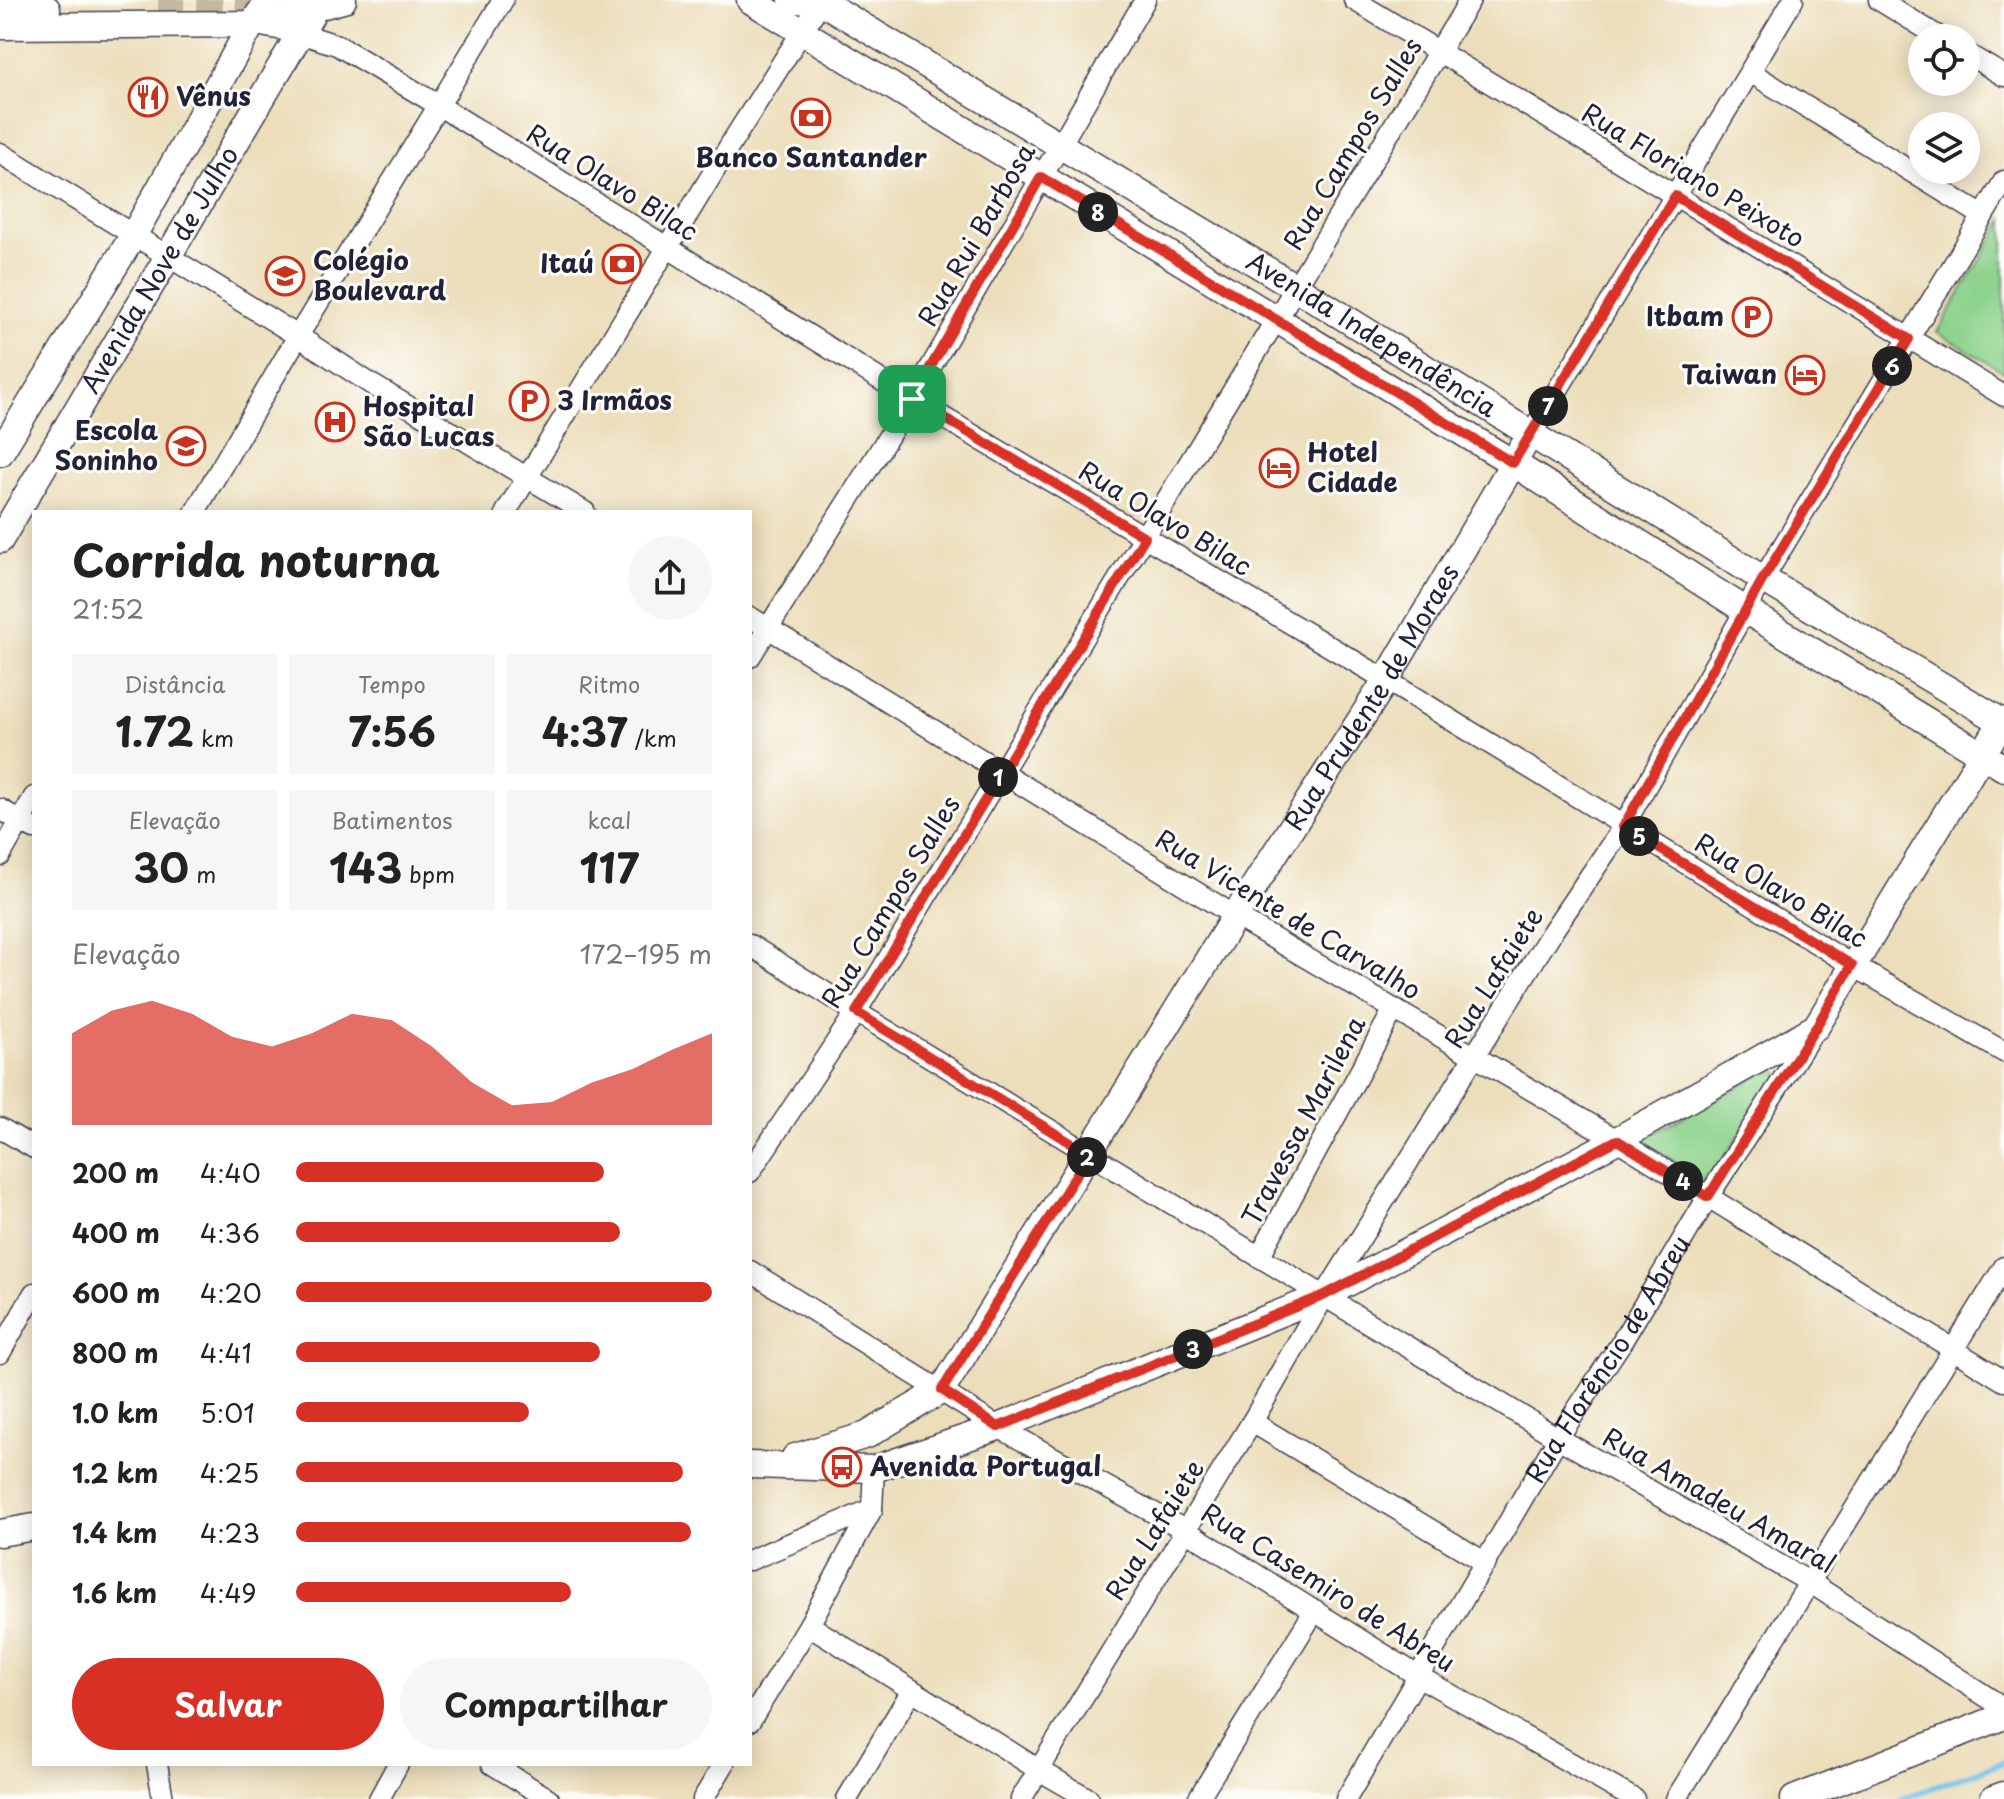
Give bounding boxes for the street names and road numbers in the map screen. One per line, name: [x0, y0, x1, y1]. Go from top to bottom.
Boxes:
street label: Rua Campos Salles: [1273, 30, 1431, 257]
street label: Rua Floriano Peixoto: [1575, 93, 1813, 257]
street label: Rua Olavo Bilac: [519, 113, 706, 250]
street label: Rua Rui Barbosa: [907, 135, 1044, 333]
street label: Avenida Nove de Julho: [70, 138, 247, 400]
street label: Avenida Independência: [1240, 241, 1505, 426]
street label: Rua Olavo Bilac: [1072, 451, 1260, 585]
street label: Rua Prudente de Moraes: [1274, 556, 1468, 838]
street label: Rua Campos Salles: [811, 788, 969, 1015]
street label: Rua Vicente de Carvalho: [1149, 819, 1429, 1009]
street label: Rua Olavo Bilac: [1688, 823, 1876, 957]
street label: Rua Lafaiete: [1434, 899, 1552, 1055]
street label: Travessa Marilena: [1231, 1008, 1375, 1232]
street label: Rua Florêncio de Abreu: [1515, 1227, 1699, 1490]
street label: Rua Amadeu Amaral: [1596, 1417, 1843, 1582]
street label: Rua Lafaiete: [1095, 1451, 1213, 1607]
street label: Rua Casemiro de Abreu: [1194, 1493, 1463, 1681]

